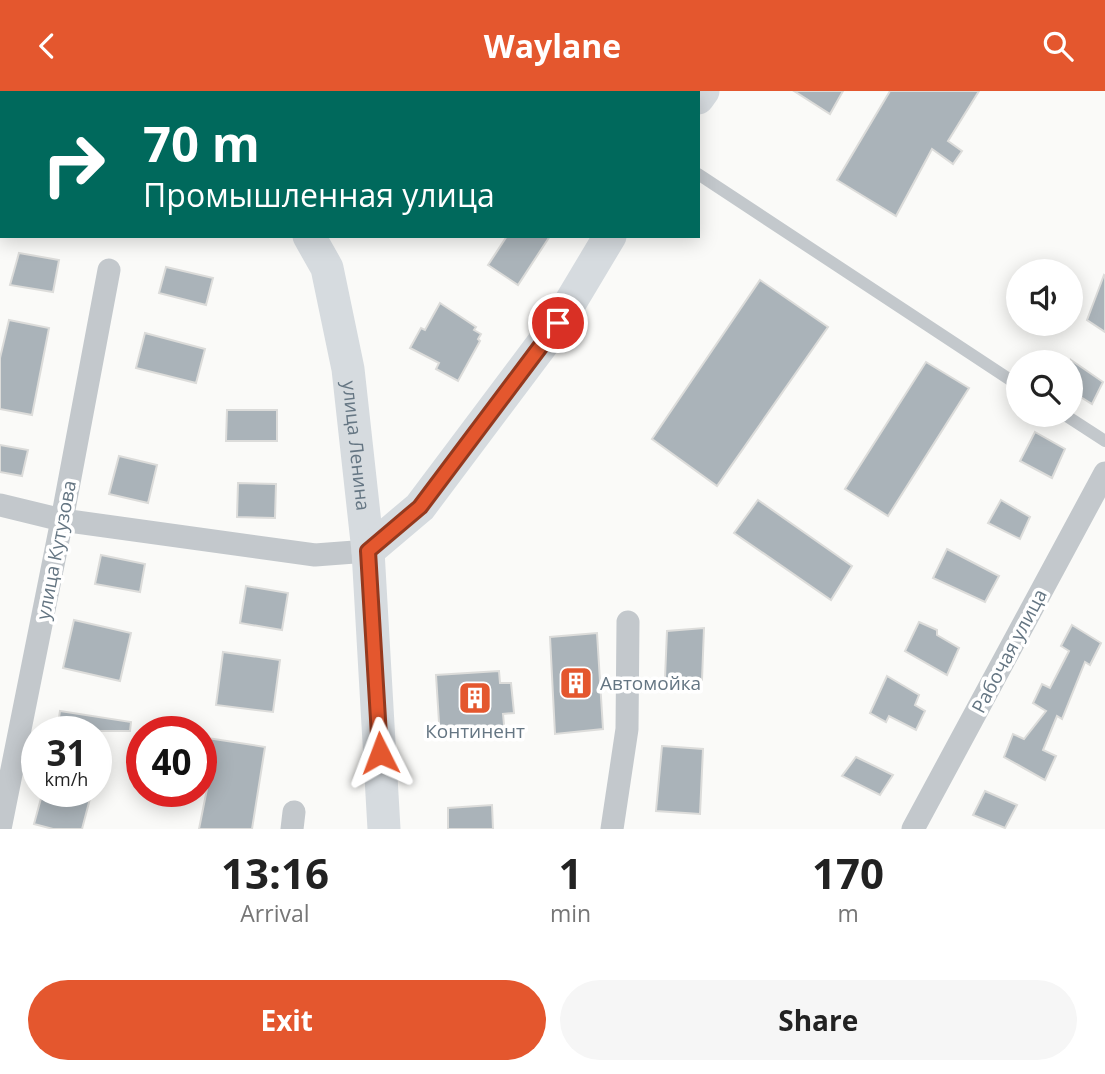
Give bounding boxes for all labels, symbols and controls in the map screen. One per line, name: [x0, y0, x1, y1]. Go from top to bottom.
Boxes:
text: Waylane: [484, 24, 621, 67]
icon: back: [28, 27, 66, 65]
icon: search: [1039, 27, 1077, 65]
text: 70 m: [143, 110, 260, 176]
icon: right: [28, 119, 119, 210]
text: Промышленная улица: [143, 173, 495, 216]
map controls: [1006, 259, 1083, 427]
button: sound: [1006, 259, 1083, 336]
pin: [528, 293, 588, 353]
icon: arrive: [539, 304, 577, 342]
button: search: [1006, 350, 1083, 427]
street label: улица Ленина: [336, 379, 376, 512]
street label: улица Кутузова: [30, 478, 82, 622]
street label: Рабочая улица: [965, 584, 1053, 718]
building icon: Автомойка: [557, 664, 595, 702]
place label: Автомойка: [600, 670, 701, 696]
building icon: Континент: [456, 679, 494, 717]
speed limit sign: 40: [126, 716, 217, 807]
position arrow: [343, 716, 417, 790]
place label: Континент: [425, 718, 525, 744]
text: 31: [46, 729, 87, 776]
text: km/h: [45, 767, 88, 791]
text: 13:16: [221, 844, 329, 901]
text: 1: [558, 844, 583, 901]
text: 170: [812, 844, 884, 901]
text: Arrival: [240, 897, 310, 929]
text: min: [550, 897, 591, 929]
text: m: [837, 897, 859, 929]
button: Exit: [28, 980, 546, 1060]
button: Share: [560, 980, 1077, 1060]

